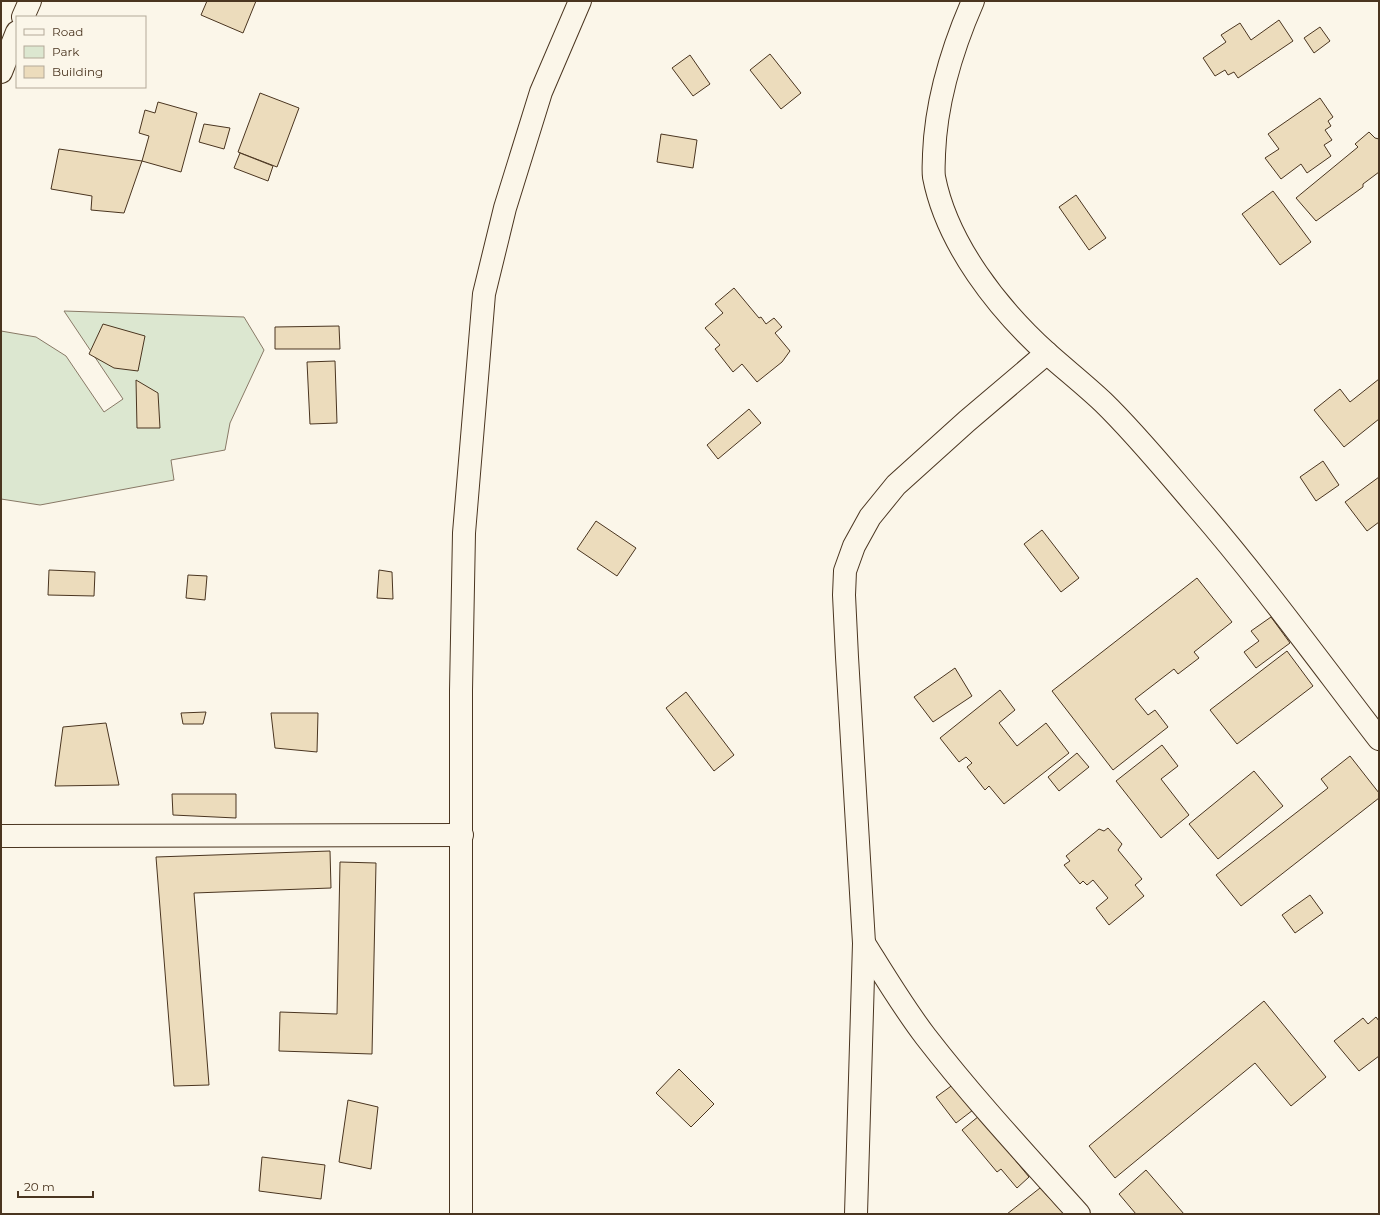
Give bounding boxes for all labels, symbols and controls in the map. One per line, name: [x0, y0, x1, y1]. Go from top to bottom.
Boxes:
legend: [16, 16, 146, 88]
text: Road: [52, 24, 83, 39]
text: Park: [52, 44, 80, 59]
text: Building: [52, 64, 103, 79]
scale bar: [18, 1173, 93, 1199]
text: 20 m: [24, 1179, 55, 1194]

